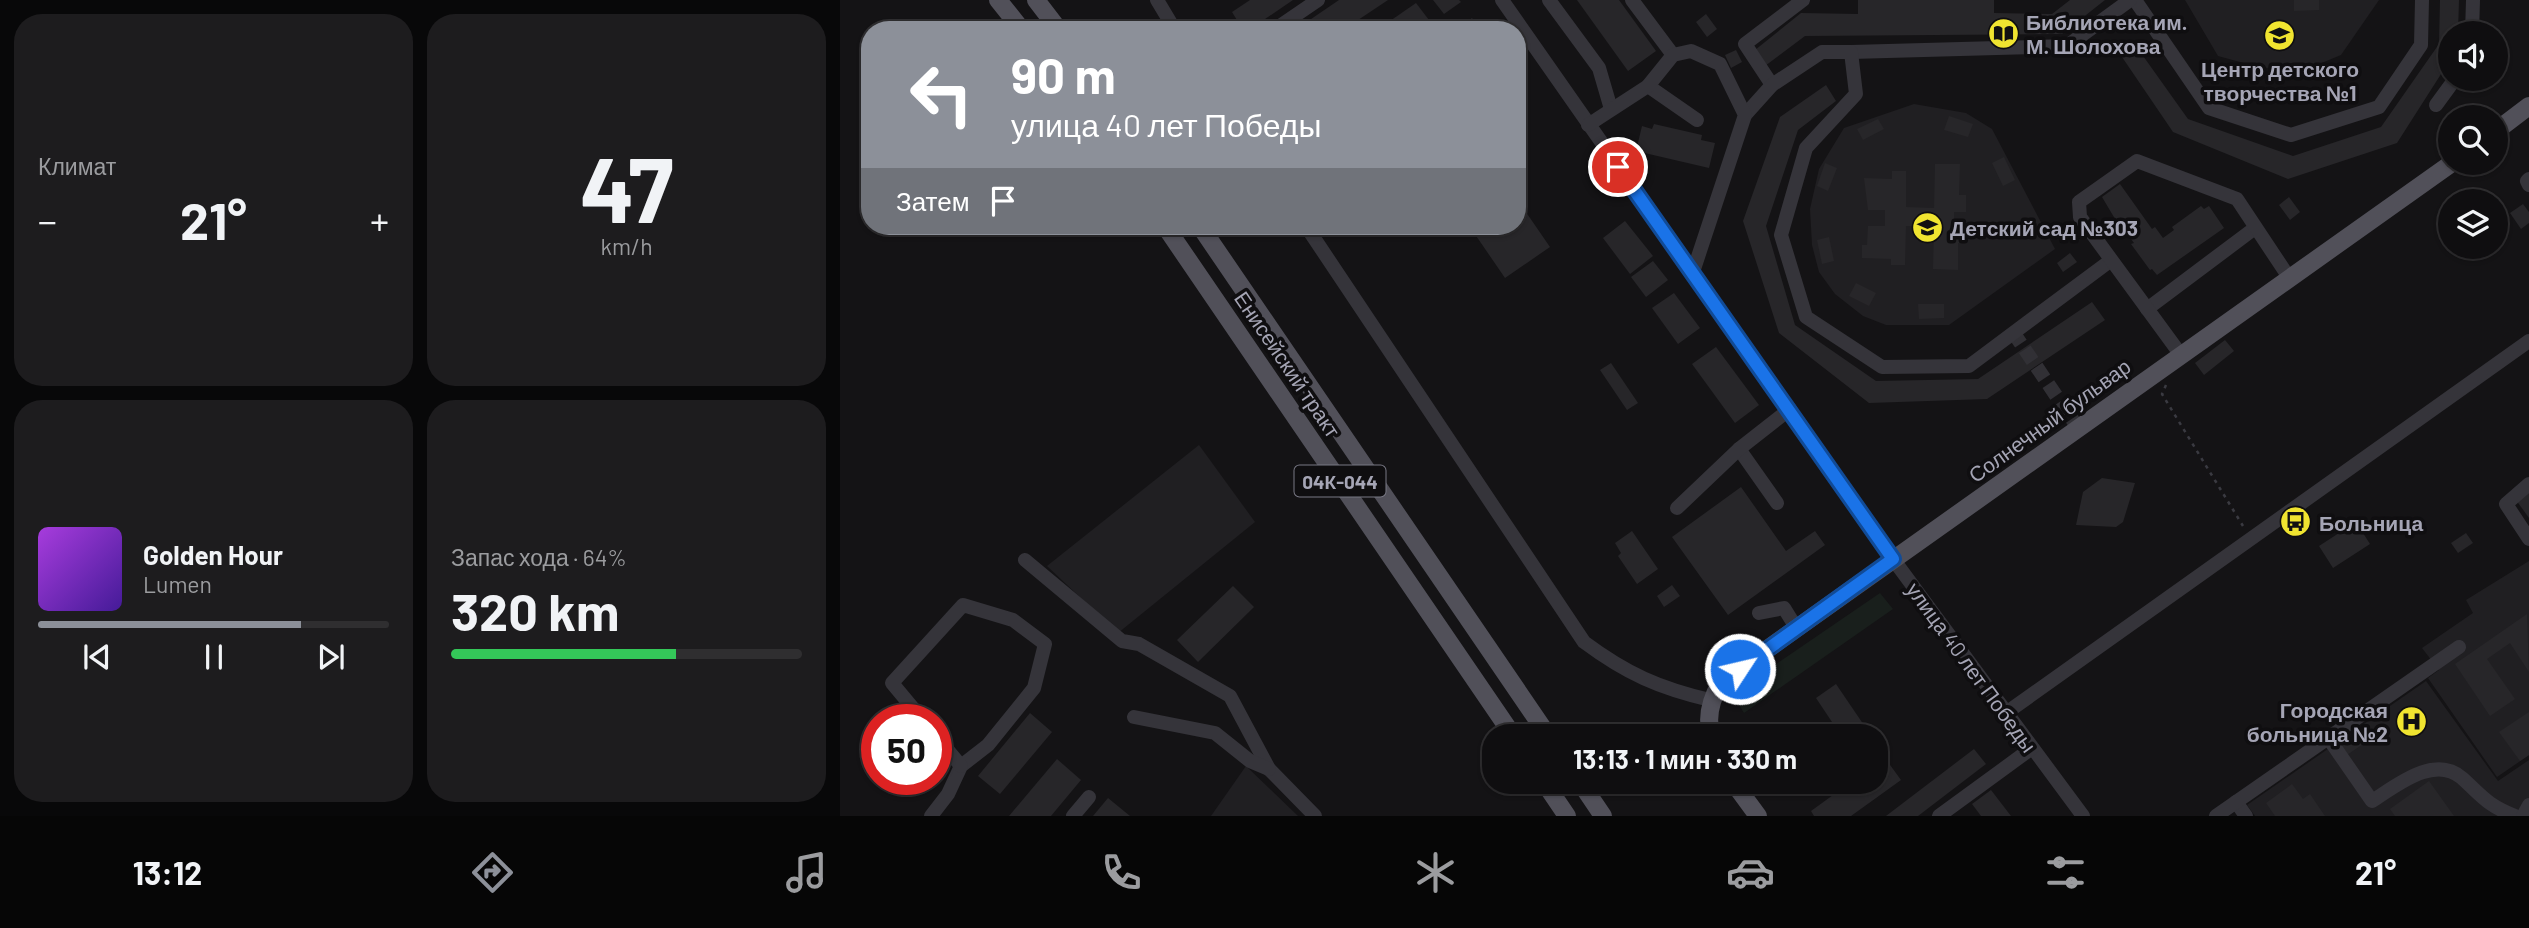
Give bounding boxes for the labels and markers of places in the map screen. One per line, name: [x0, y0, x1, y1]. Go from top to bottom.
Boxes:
place label: Библиотека им. М. Шолохова: [2026, 9, 2187, 58]
library icon: Библиотека им. М. Шолохова: [1986, 16, 2020, 50]
school or university icon: Центр детского творчества №1: [2263, 19, 2297, 53]
place label: Центр детского творчества №1: [2201, 56, 2359, 105]
pin: [1588, 137, 1648, 197]
school or university icon: Детский сад №303: [1910, 210, 1944, 244]
place label: Детский сад №303: [1950, 215, 2138, 240]
bus stop icon: Больница: [2279, 505, 2313, 539]
place label: Больница: [2319, 510, 2423, 535]
place label: Городская больница №2: [2247, 697, 2388, 746]
hospital icon: Городская больница №2: [2394, 704, 2428, 738]

